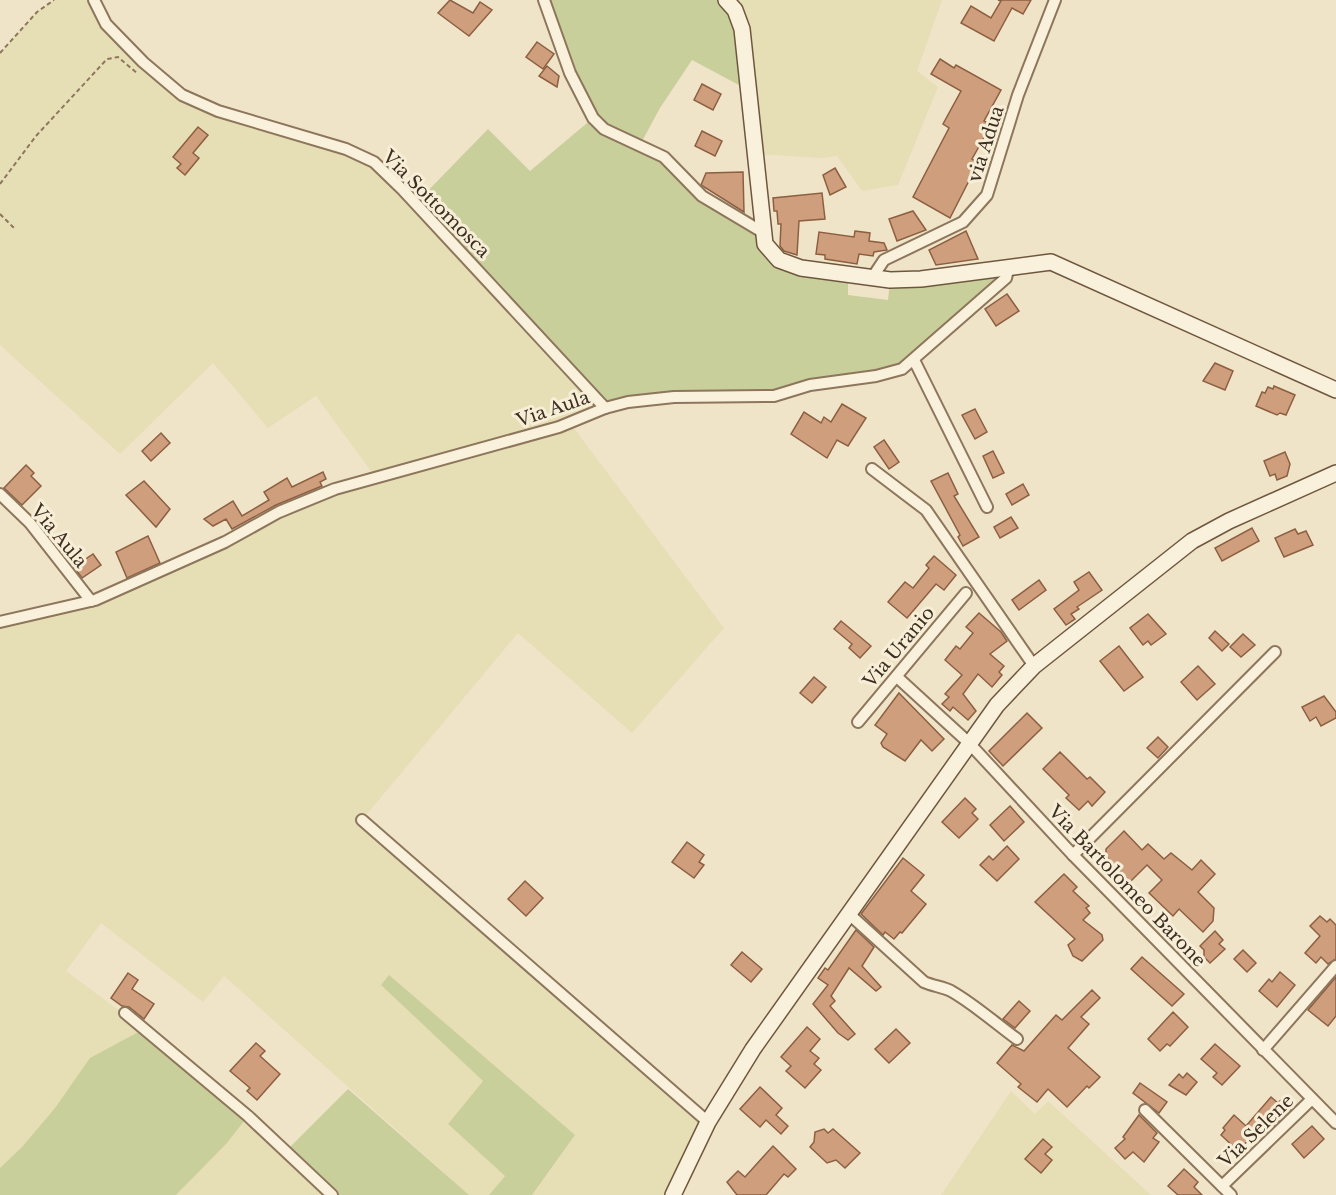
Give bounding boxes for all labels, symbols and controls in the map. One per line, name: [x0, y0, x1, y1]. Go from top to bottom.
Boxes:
street label: via Adua: [963, 103, 1009, 185]
street label: Via Sottomosca: [377, 145, 494, 262]
street label: Via Aula: [513, 386, 592, 432]
street label: Via Aula: [26, 499, 92, 572]
street label: Via Uranio: [858, 602, 939, 693]
street label: Via Bartolomeo Barone: [1043, 800, 1210, 972]
street label: Via Selene: [1213, 1090, 1298, 1173]

